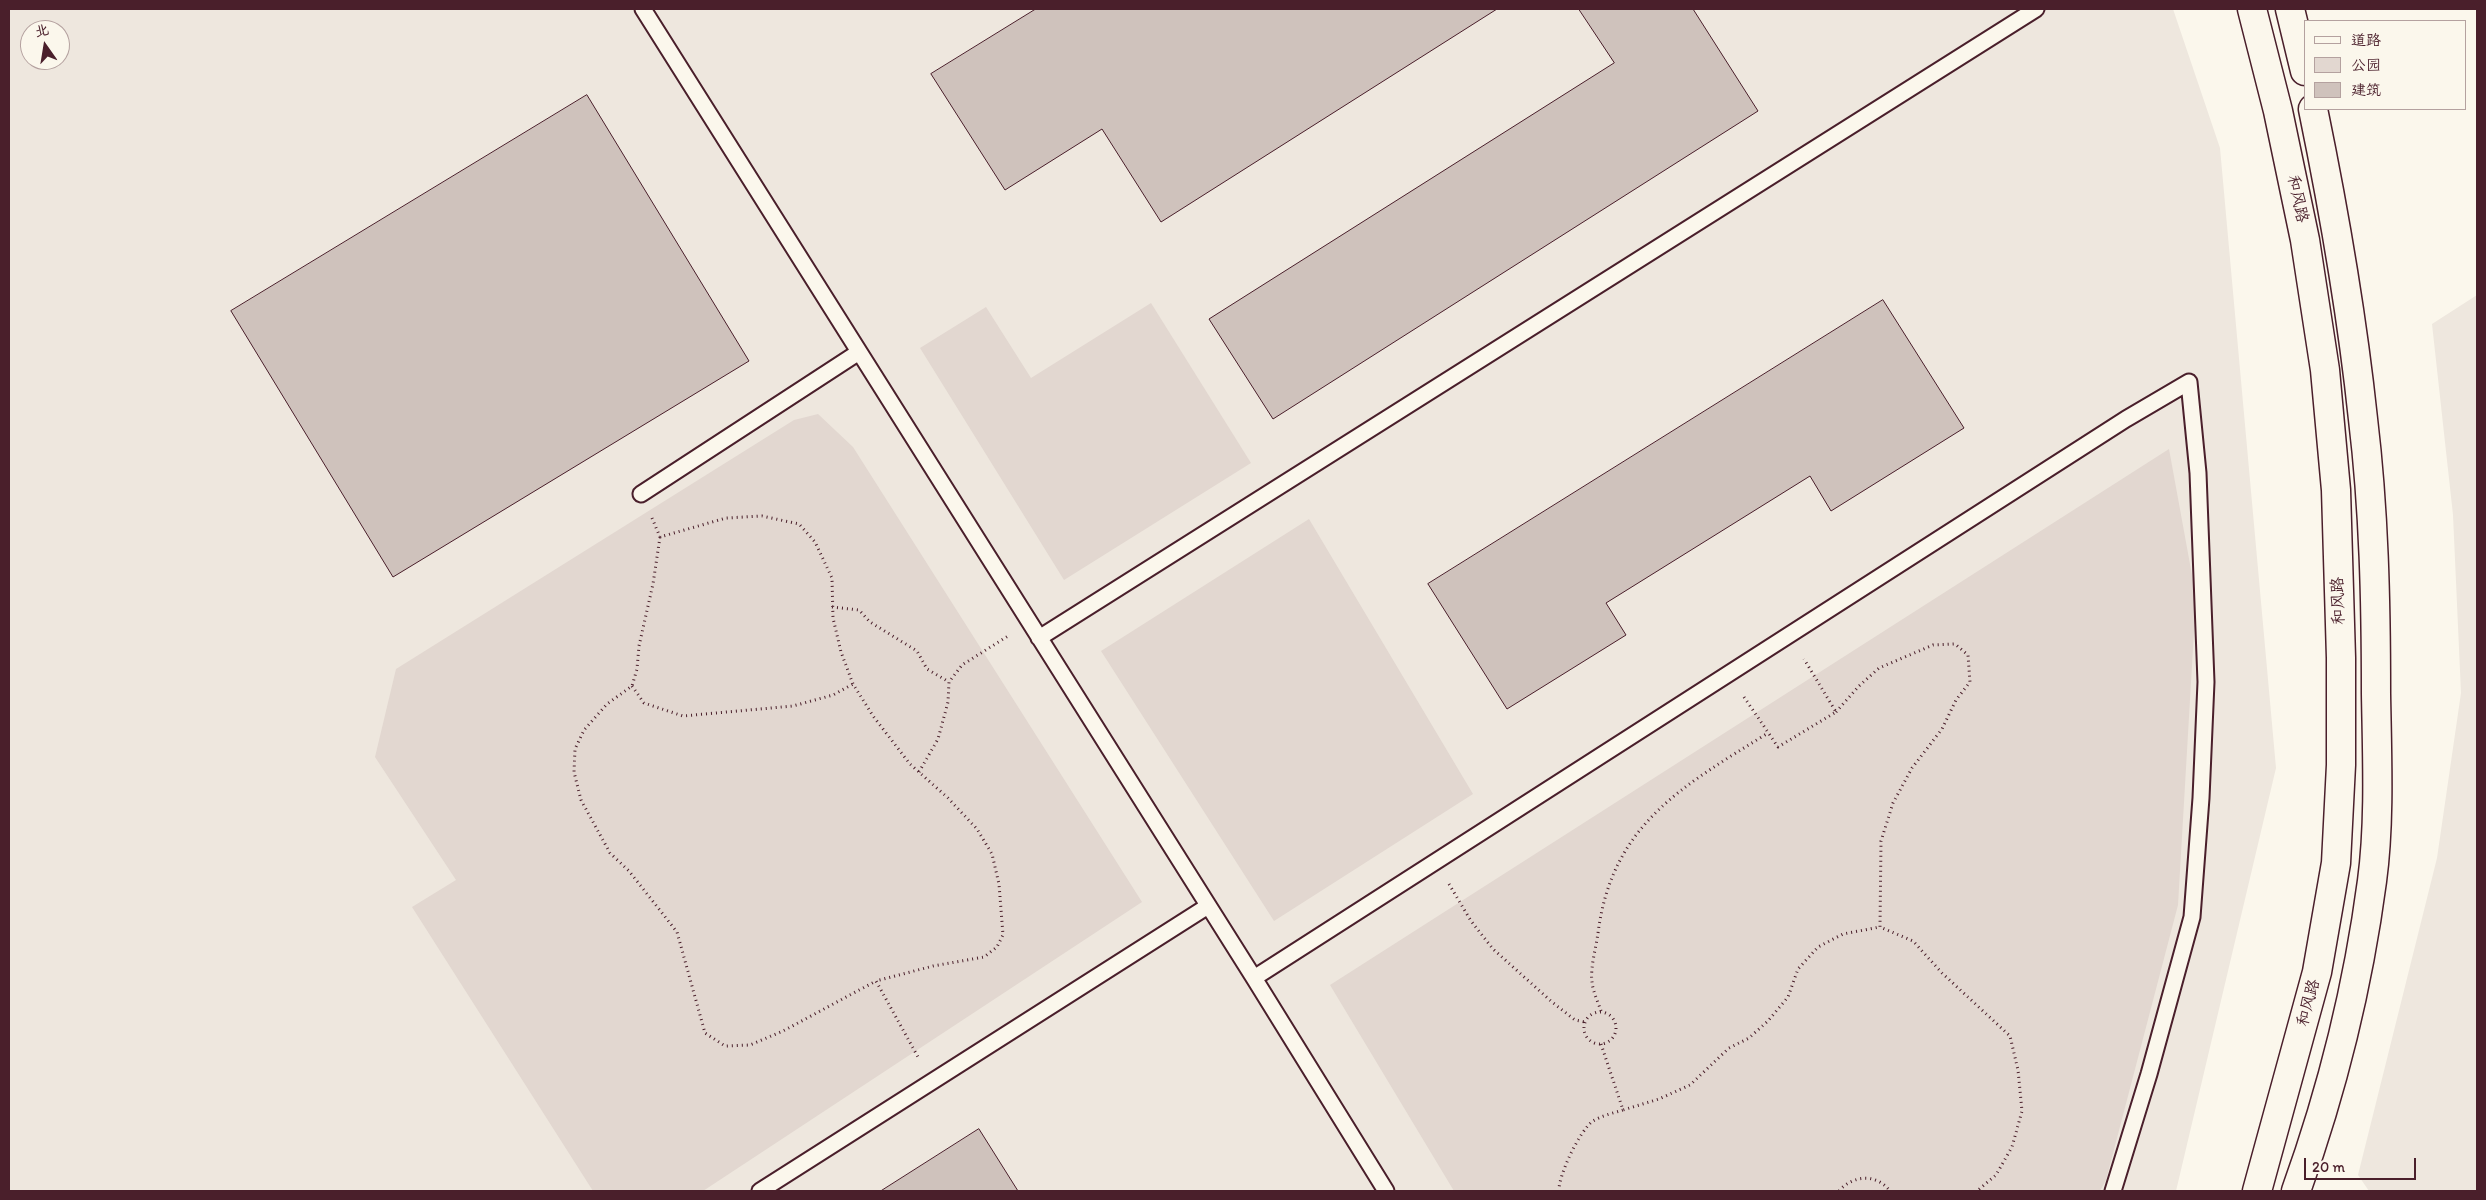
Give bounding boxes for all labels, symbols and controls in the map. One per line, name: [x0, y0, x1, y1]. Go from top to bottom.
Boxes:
north arrow: [20, 20, 70, 70]
legend: [2304, 20, 2466, 110]
text: 北: [33, 21, 50, 41]
text: 道路: [2351, 31, 2381, 49]
text: 公园: [2351, 56, 2381, 74]
text: 建筑: [2351, 81, 2381, 99]
street label: 和风路: [2283, 174, 2311, 224]
street label: 和风路: [2329, 577, 2349, 625]
street label: 和风路: [2294, 977, 2324, 1029]
scale bar: [2306, 1148, 2418, 1180]
text: 20 m: [2312, 1158, 2345, 1176]

